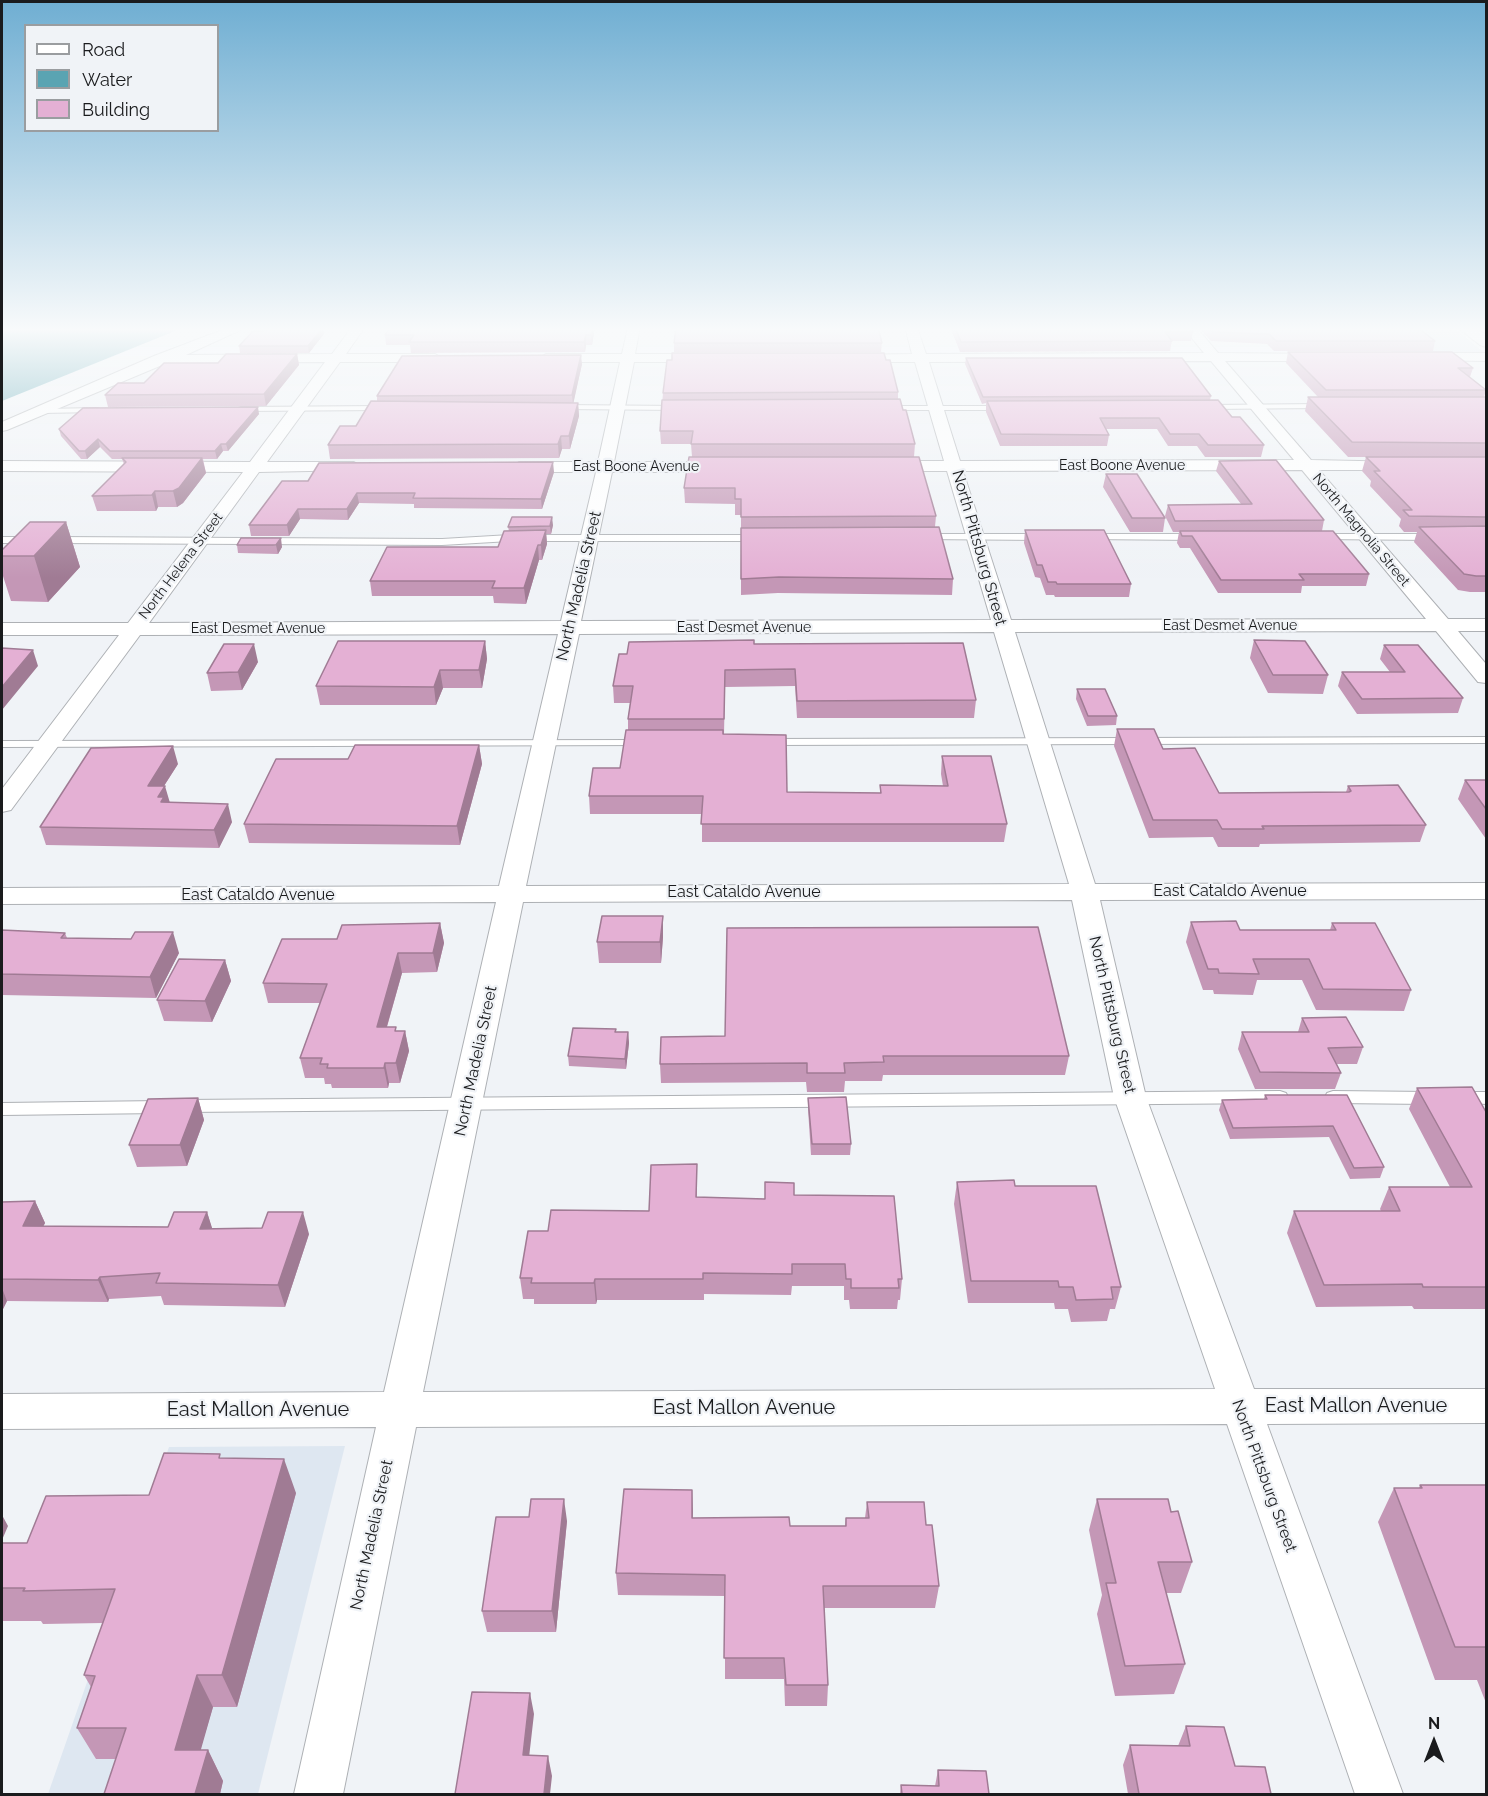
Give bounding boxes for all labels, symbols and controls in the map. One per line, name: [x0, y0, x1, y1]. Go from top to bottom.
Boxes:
legend: [24, 24, 219, 132]
text: Road: [82, 39, 125, 60]
text: Water: [82, 69, 132, 90]
text: Building: [82, 99, 150, 120]
street label: East Boone Avenue: [1059, 458, 1185, 474]
street label: East Boone Avenue: [573, 459, 699, 475]
street label: North Pittsburg Street: [948, 468, 1010, 628]
street label: North Magnolia Street: [1309, 470, 1413, 590]
street label: North Helena Street: [135, 509, 227, 623]
street label: North Madelia Street: [552, 509, 606, 663]
street label: East Desmet Avenue: [1163, 618, 1297, 634]
street label: East Desmet Avenue: [677, 620, 811, 636]
street label: East Desmet Avenue: [191, 621, 325, 637]
street label: East Cataldo Avenue: [1153, 881, 1307, 901]
street label: East Cataldo Avenue: [667, 882, 821, 902]
street label: East Cataldo Avenue: [181, 885, 335, 905]
street label: North Pittsburg Street: [1085, 934, 1139, 1096]
street label: North Madelia Street: [451, 984, 501, 1138]
street label: East Mallon Avenue: [1265, 1394, 1447, 1418]
street label: East Mallon Avenue: [653, 1396, 835, 1420]
street label: North Pittsburg Street: [1227, 1397, 1301, 1555]
street label: East Mallon Avenue: [167, 1398, 349, 1422]
street label: North Madelia Street: [347, 1458, 397, 1612]
north arrow: [1404, 1712, 1464, 1772]
text: N: [1428, 1714, 1440, 1733]

